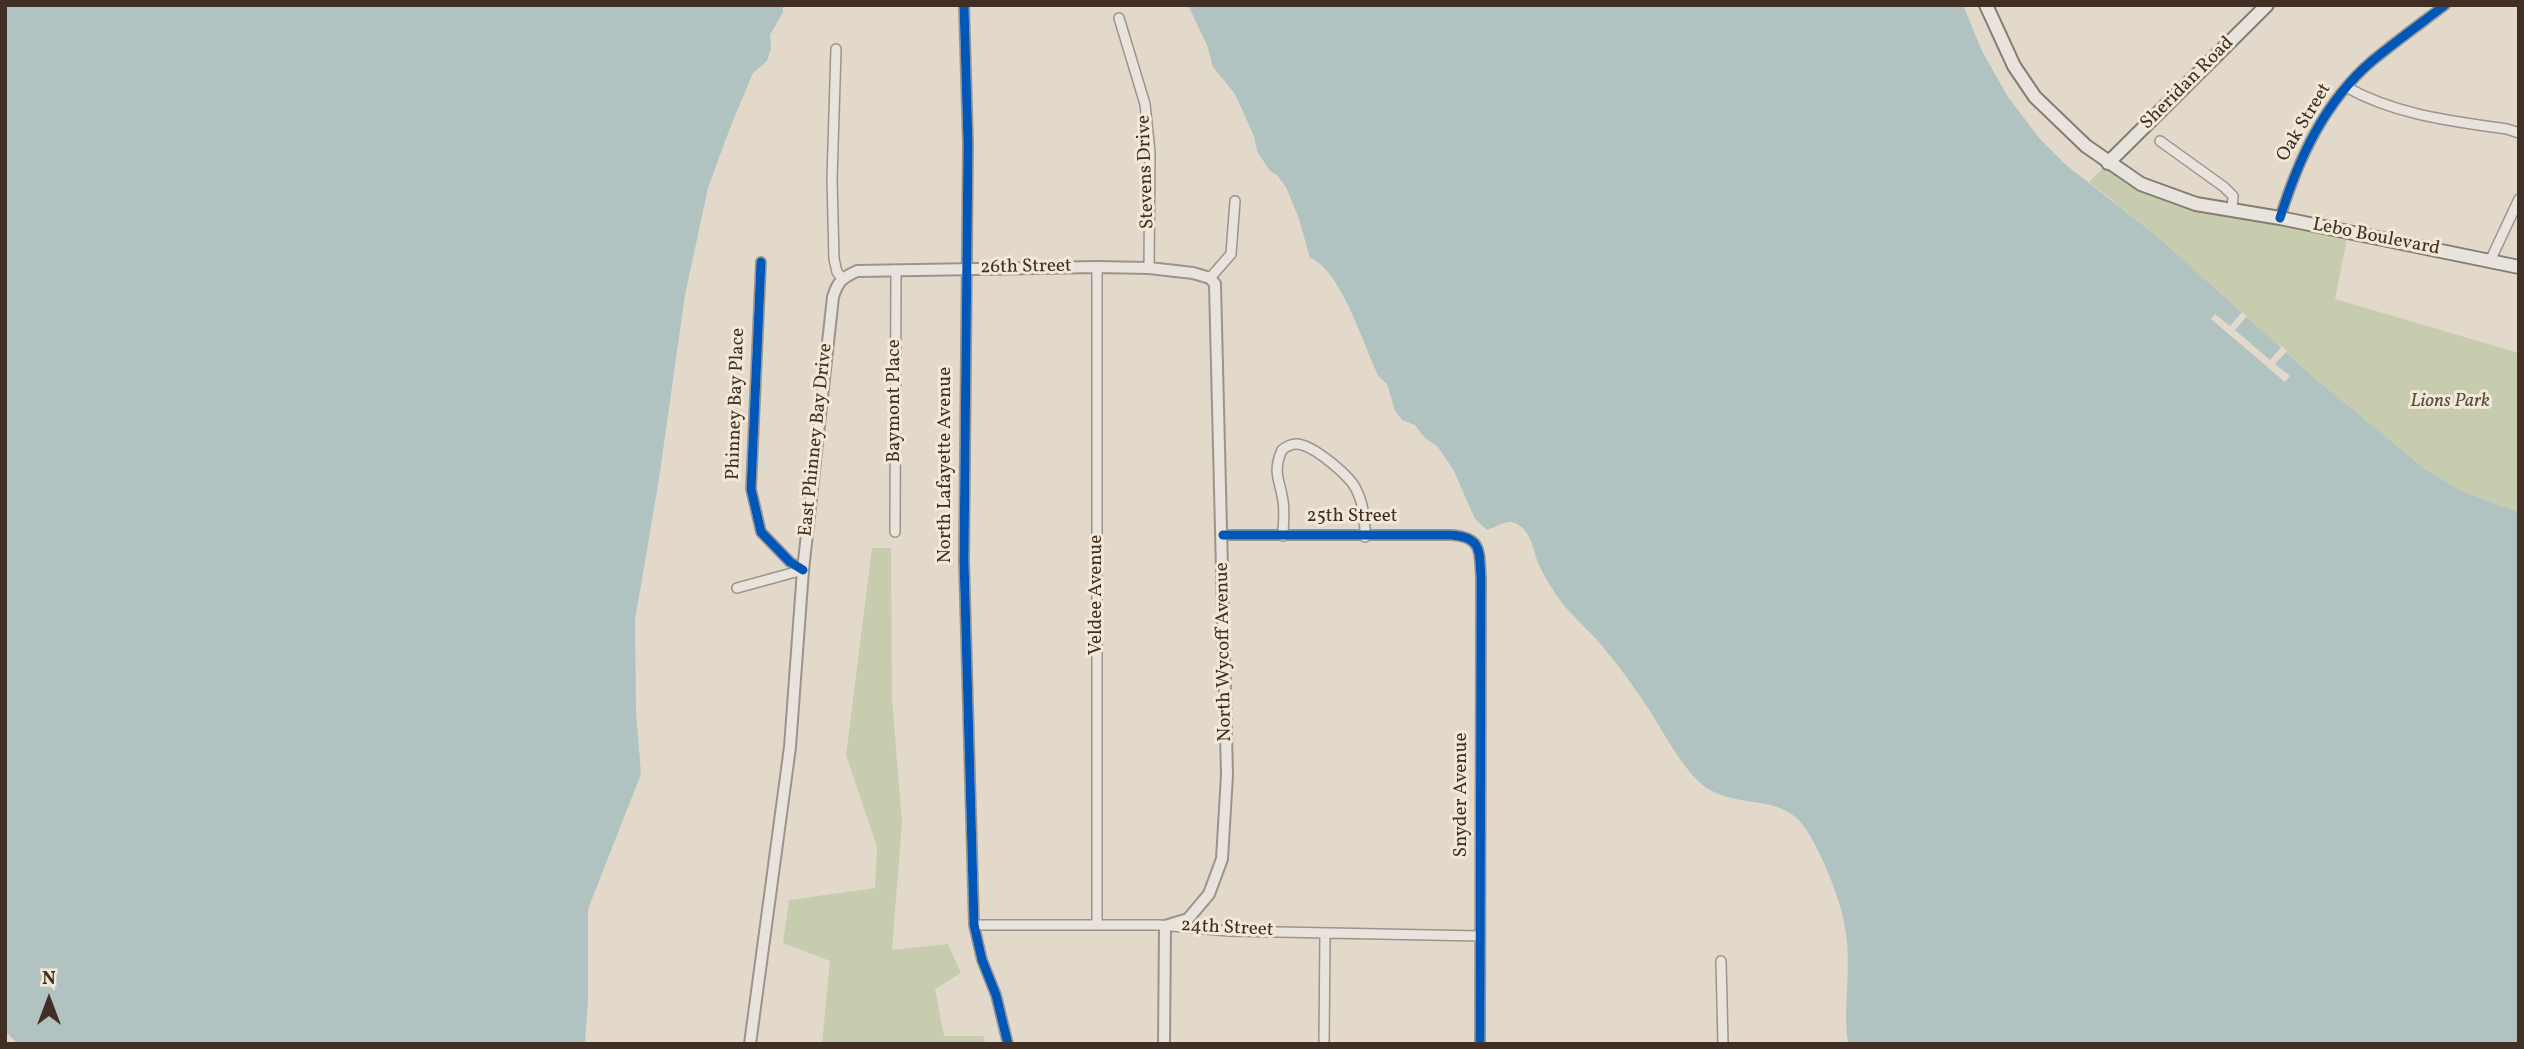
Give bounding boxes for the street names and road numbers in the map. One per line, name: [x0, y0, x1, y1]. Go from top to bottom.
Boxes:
street label: Sheridan Road: [2137, 33, 2239, 135]
street label: Oak Street: [2273, 80, 2337, 166]
street label: Stevens Drive: [1134, 114, 1160, 230]
street label: Lebo Boulevard: [2310, 214, 2442, 262]
street label: 26th Street: [980, 256, 1072, 280]
street label: Phinney Bay Place: [723, 328, 751, 480]
street label: Baymont Place: [885, 339, 907, 463]
street label: East Phinney Bay Drive: [796, 342, 838, 538]
street label: North Lafayette Avenue: [936, 367, 958, 563]
street label: 25th Street: [1307, 507, 1397, 529]
street label: Veldee Avenue: [1087, 535, 1109, 655]
street label: North Wycoff Avenue: [1212, 562, 1238, 742]
street label: Snyder Avenue: [1452, 733, 1474, 857]
street label: 24th Street: [1180, 915, 1274, 943]

